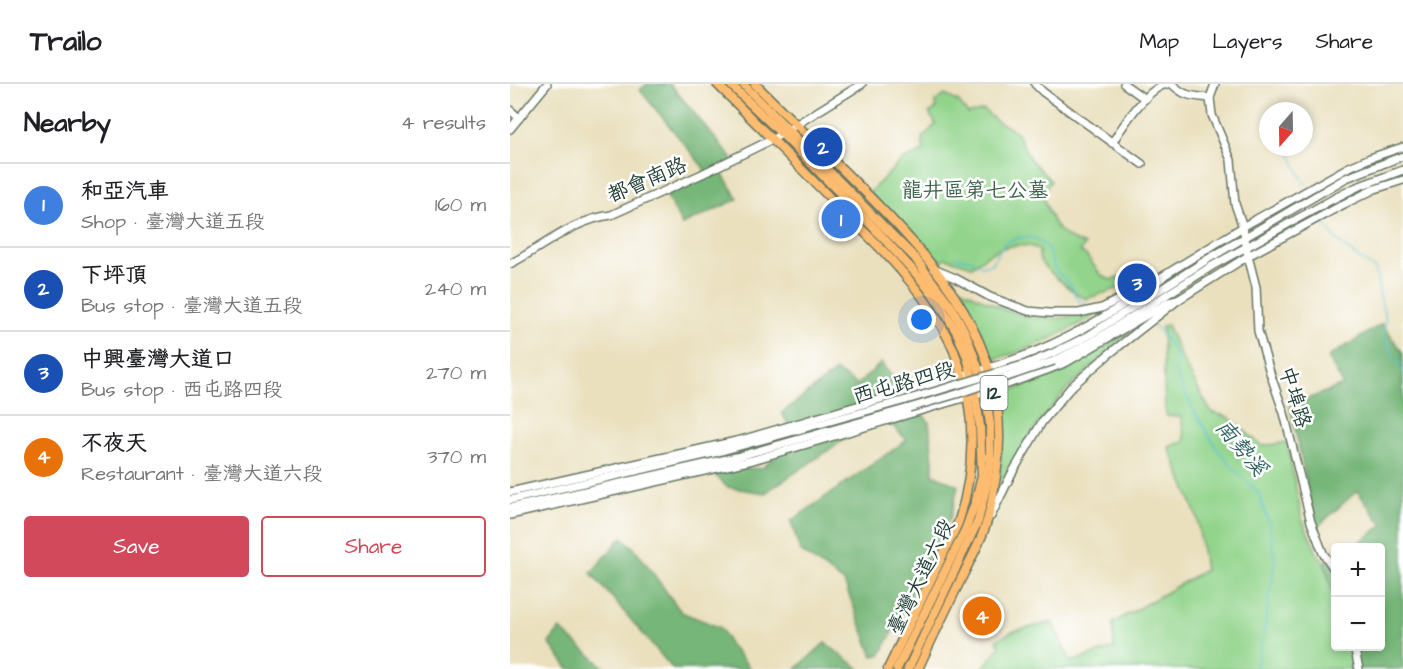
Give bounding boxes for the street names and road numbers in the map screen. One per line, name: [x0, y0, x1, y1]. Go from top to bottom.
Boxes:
street label: 都會南路: [603, 150, 691, 210]
street label: 西屯路四段: [850, 355, 958, 411]
street label: 中埠路: [1272, 363, 1318, 431]
road number: 12: [980, 376, 1008, 410]
street label: 臺灣大道六段: [880, 514, 962, 640]

